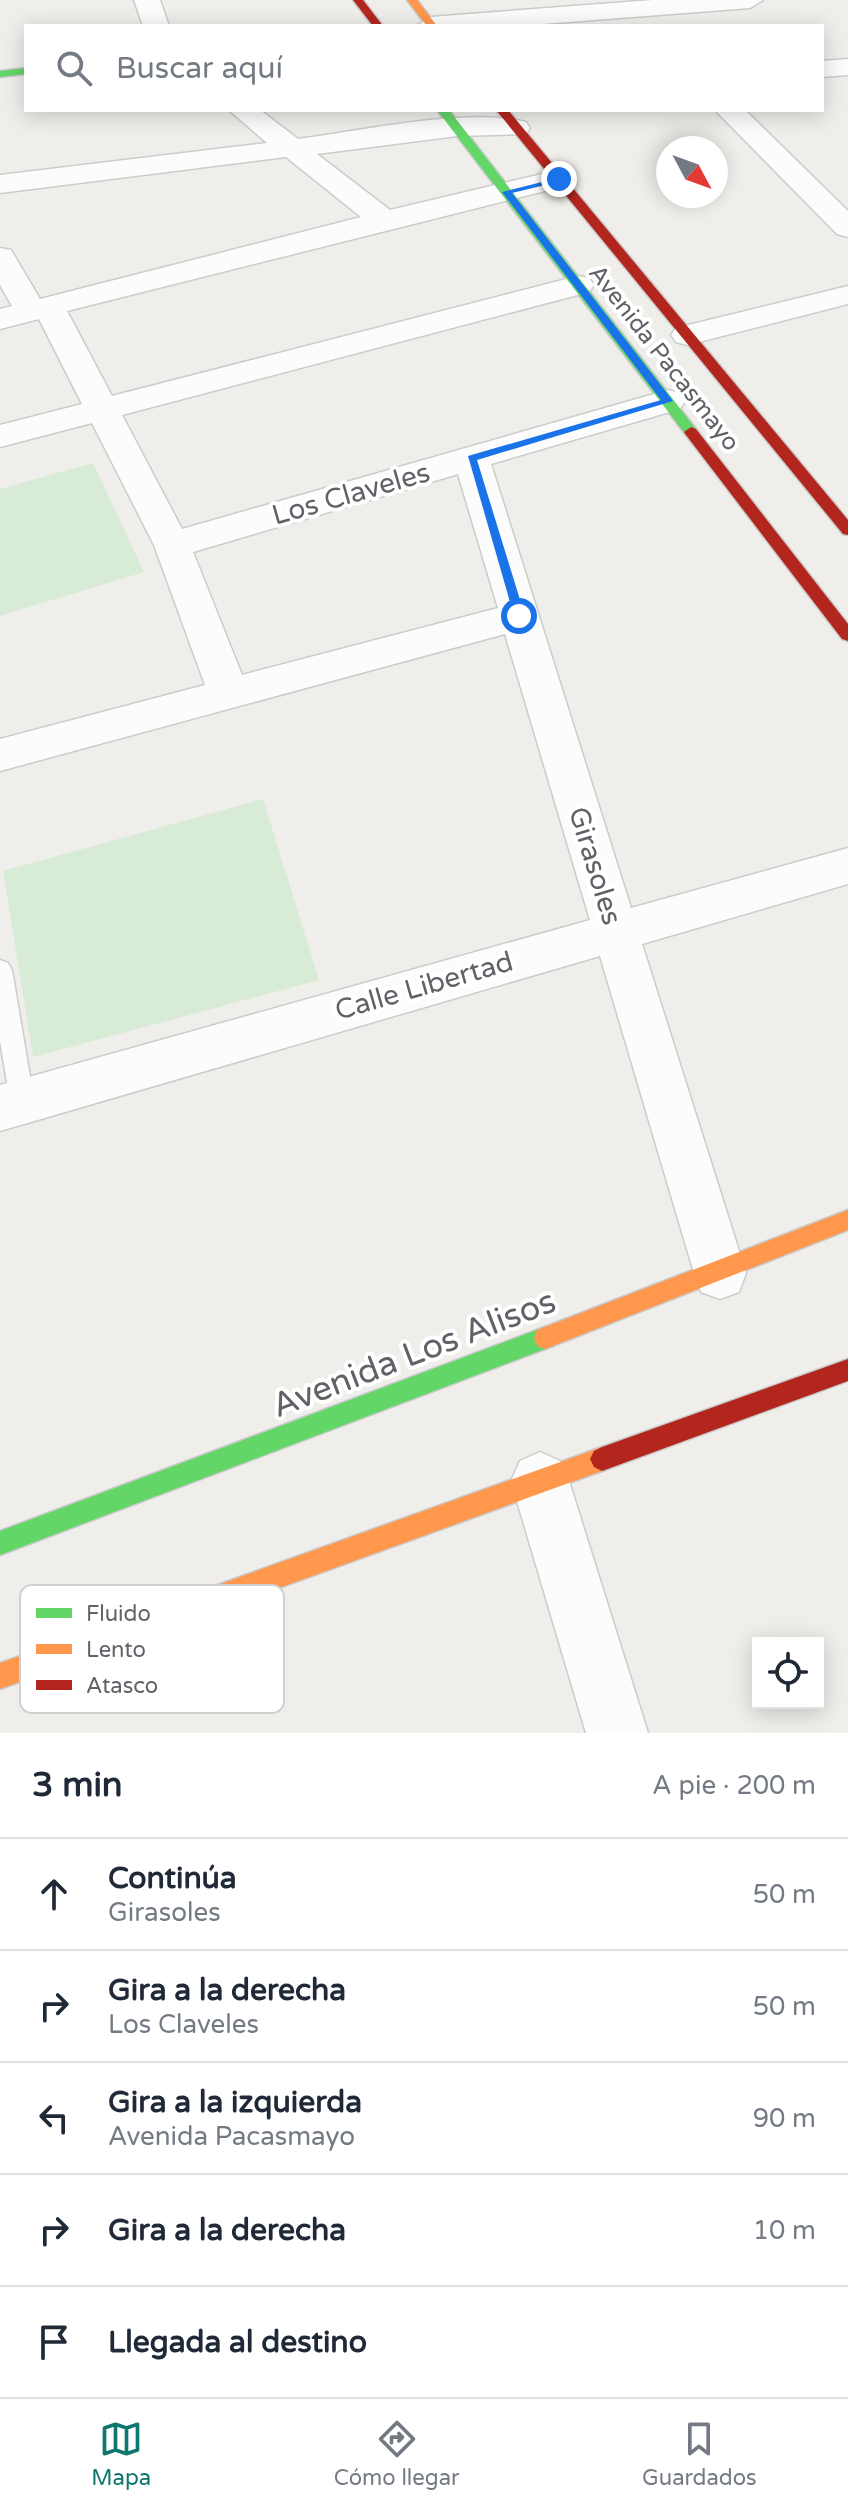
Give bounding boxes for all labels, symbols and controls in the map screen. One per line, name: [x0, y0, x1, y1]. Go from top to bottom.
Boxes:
search box: [24, 24, 824, 112]
icon: search: [52, 46, 96, 90]
text: Buscar aquí: [116, 50, 283, 87]
north arrow: [656, 136, 728, 208]
route end: [541, 161, 577, 197]
street label: Avenida Pacasmayo: [582, 259, 746, 457]
street label: Los Claveles: [268, 455, 434, 533]
route start: [501, 598, 537, 634]
street label: Girasoles: [561, 803, 629, 929]
street label: Calle Libertad: [331, 944, 517, 1028]
street label: Avenida Los Alisos: [266, 1281, 562, 1427]
legend: [20, 1585, 284, 1713]
text: Fluido: [86, 1601, 151, 1627]
text: Lento: [86, 1637, 146, 1663]
map controls: [752, 1637, 824, 1709]
button: locate: [752, 1637, 824, 1709]
text: Atasco: [86, 1673, 158, 1699]
text: 3 min: [32, 1765, 123, 1806]
text: A pie · 200 m: [652, 1770, 816, 1801]
text: Continúa: [108, 1860, 237, 1897]
icon: ahead: [32, 1872, 76, 1916]
text: 50 m: [753, 1879, 816, 1910]
text: Girasoles: [108, 1897, 221, 1928]
text: Gira a la derecha: [108, 1972, 346, 2009]
icon: right: [32, 1984, 76, 2028]
text: 50 m: [753, 1991, 816, 2022]
text: Los Claveles: [108, 2009, 259, 2040]
text: Gira a la izquierda: [108, 2084, 362, 2121]
icon: left: [32, 2096, 76, 2140]
text: 90 m: [753, 2103, 816, 2134]
text: Avenida Pacasmayo: [108, 2121, 355, 2152]
icon: right: [32, 2208, 76, 2252]
text: Gira a la derecha: [108, 2212, 346, 2249]
text: 10 m: [753, 2215, 816, 2246]
icon: arrive: [32, 2320, 76, 2364]
text: Llegada al destino: [108, 2324, 367, 2361]
tab: Mapa: [91, 2417, 151, 2491]
tab: Cómo llegar: [334, 2417, 459, 2491]
tab: Guardados: [642, 2417, 757, 2491]

